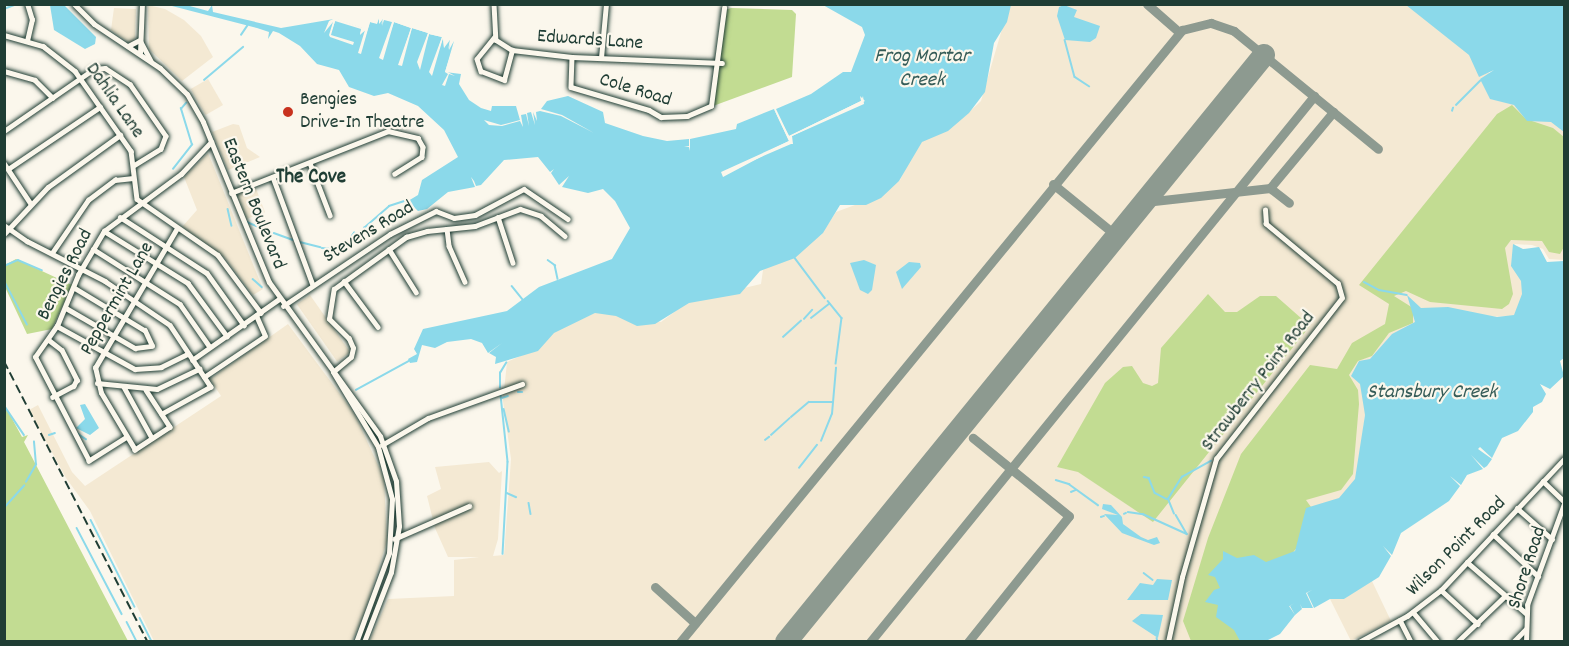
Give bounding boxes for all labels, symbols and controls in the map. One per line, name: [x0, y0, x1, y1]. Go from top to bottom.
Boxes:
street label: Edwards Lane: [536, 25, 644, 57]
water label: Frog Mortar Creek: [874, 44, 970, 94]
street label: Dahlia Lane: [79, 59, 149, 143]
street label: Cole Road: [596, 69, 674, 113]
place label: Bengies Drive-In Theatre: [300, 88, 424, 135]
marker: Bengies Drive-In Theatre: [281, 105, 295, 119]
street label: Eastern Boulevard: [216, 135, 290, 273]
district label: The Cove: [276, 165, 346, 191]
street label: Stevens Road: [319, 197, 419, 269]
street label: Bengies Road: [33, 225, 99, 325]
street label: Peppermint Lane: [76, 238, 160, 360]
street label: Strawberry Point Road: [1197, 307, 1321, 457]
water label: Stansbury Creek: [1367, 380, 1497, 406]
street label: Wilson Point Road: [1402, 492, 1512, 602]
street label: Shore Road: [1503, 524, 1553, 612]

